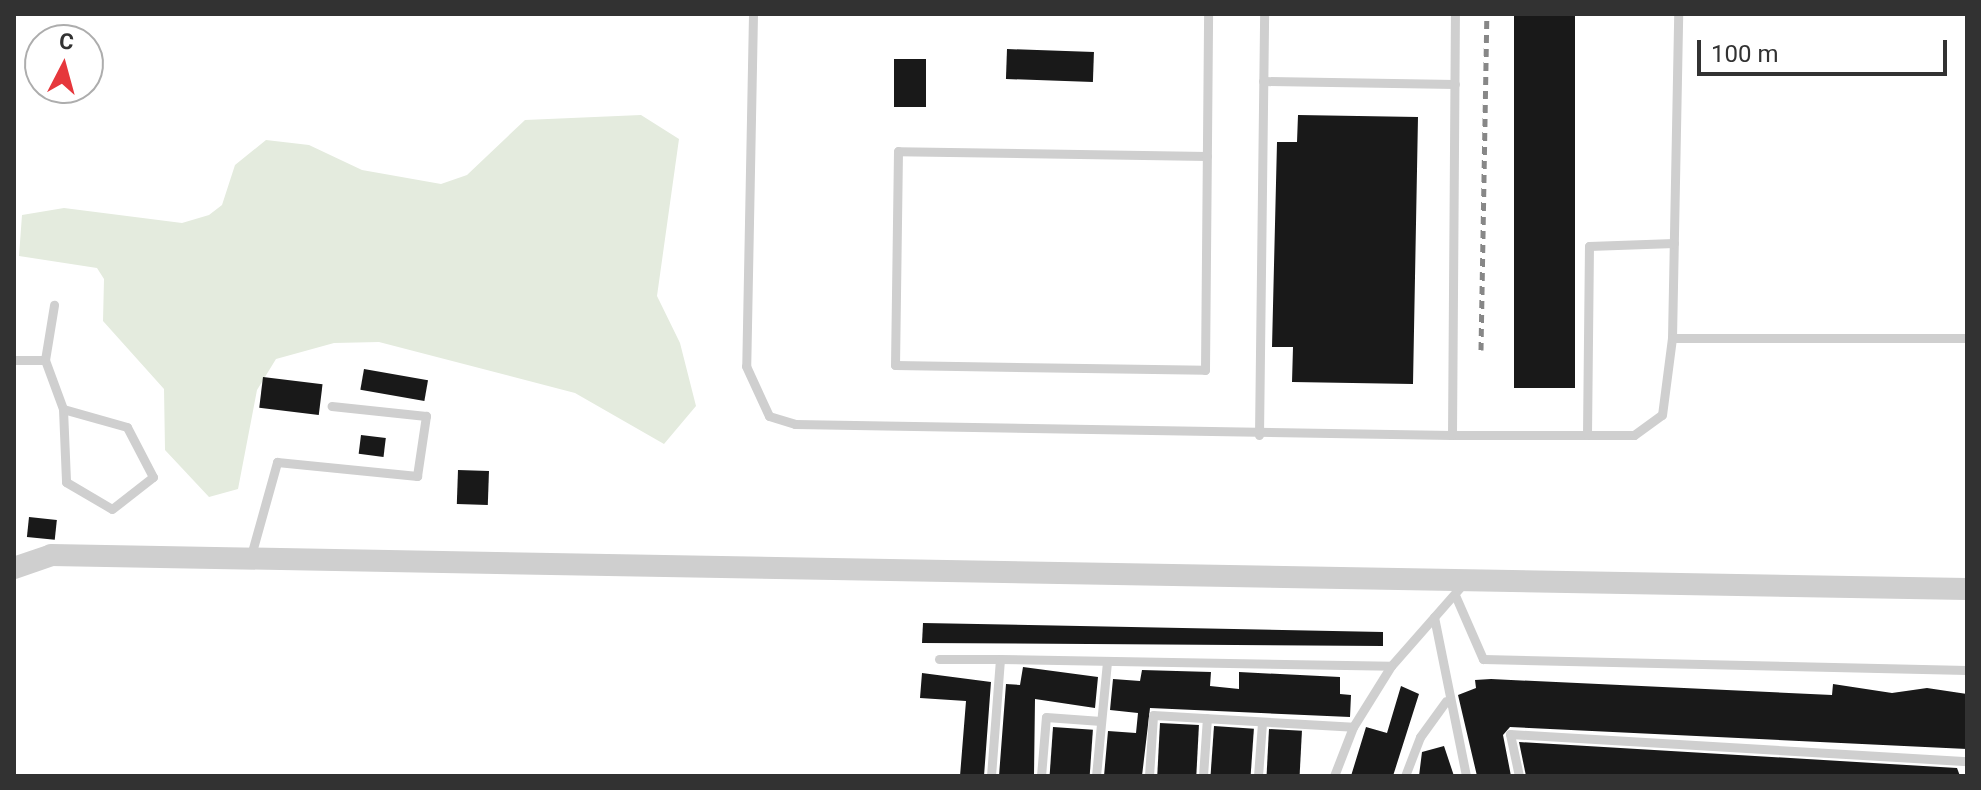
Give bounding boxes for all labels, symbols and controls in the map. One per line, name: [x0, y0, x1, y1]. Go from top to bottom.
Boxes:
north arrow: [24, 24, 104, 104]
scale bar: [1701, 24, 1951, 74]
text: С: [58, 28, 75, 55]
text: 100 m: [1711, 40, 1778, 68]

